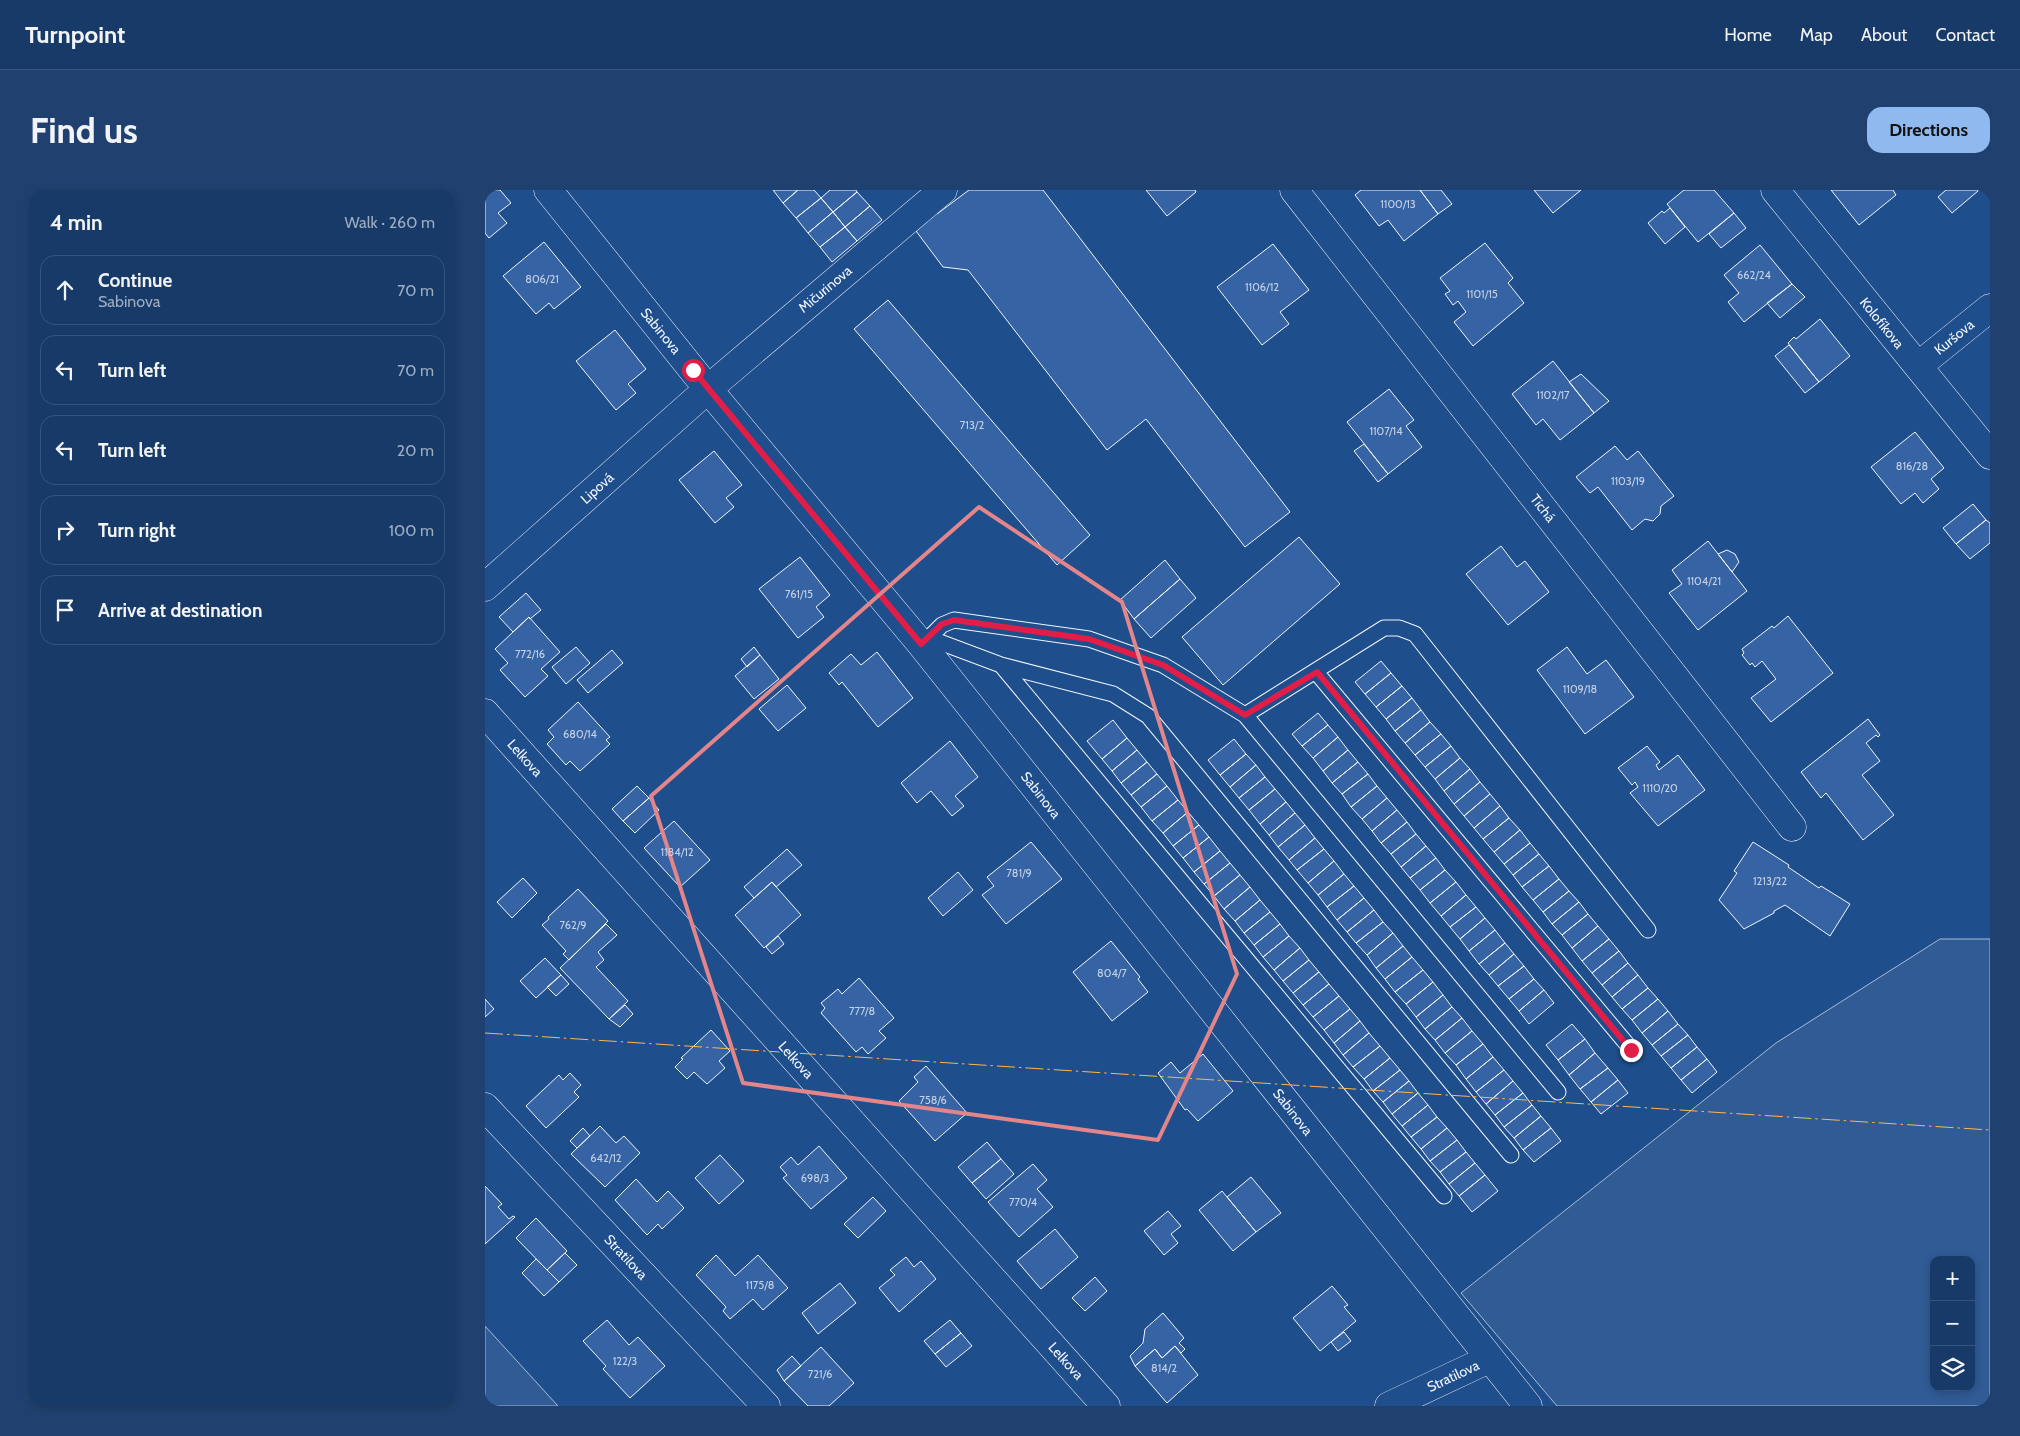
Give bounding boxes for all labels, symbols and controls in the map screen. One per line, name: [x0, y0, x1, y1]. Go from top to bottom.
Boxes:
text: Turnpoint: [25, 20, 125, 49]
text: Home: [1724, 24, 1772, 46]
text: Map: [1800, 24, 1833, 46]
text: About: [1861, 24, 1907, 46]
text: Contact: [1935, 24, 1995, 46]
button: Directions: [1867, 107, 1990, 153]
text: Find us: [30, 109, 138, 152]
house number: 1100/13: [1380, 197, 1416, 211]
text: 4 min: [50, 210, 103, 235]
text: Walk · 260 m: [345, 213, 435, 232]
street label: Mičurinova: [795, 261, 856, 317]
house number: 662/24: [1737, 268, 1772, 282]
text: Continue: [98, 269, 172, 292]
house number: 806/21: [525, 272, 559, 286]
icon: ahead: [51, 276, 79, 304]
house number: 1106/12: [1245, 280, 1279, 294]
text: 70 m: [397, 281, 434, 300]
house number: 1101/15: [1466, 287, 1498, 301]
text: Sabinova: [98, 292, 160, 311]
street label: Kolofíkova: [1856, 294, 1908, 352]
street label: Sabinova: [637, 304, 685, 358]
street label: Kuršova: [1930, 315, 1978, 359]
icon: left: [51, 356, 79, 384]
text: Turn left: [98, 359, 166, 382]
route start: [682, 359, 705, 382]
text: 70 m: [397, 361, 434, 380]
house number: 1102/17: [1536, 388, 1570, 402]
house number: 713/2: [960, 418, 984, 432]
house number: 1107/14: [1369, 424, 1403, 438]
icon: left: [51, 436, 79, 464]
text: Turn left: [98, 439, 166, 462]
text: 20 m: [397, 441, 434, 460]
house number: 816/28: [1896, 459, 1928, 473]
street label: Lipová: [577, 468, 618, 508]
house number: 1103/19: [1611, 474, 1645, 488]
street label: Tichá: [1526, 490, 1560, 526]
icon: right: [51, 516, 79, 544]
text: Turn right: [98, 519, 176, 542]
text: 100 m: [389, 521, 434, 540]
house number: 1104/21: [1687, 574, 1721, 588]
house number: 761/15: [785, 587, 813, 601]
icon: arrive: [51, 596, 79, 624]
text: Arrive at destination: [98, 599, 262, 622]
house number: 772/16: [515, 647, 545, 661]
house number: 1109/18: [1563, 682, 1597, 696]
house number: 680/14: [563, 727, 598, 741]
street label: Lelkova: [503, 735, 547, 781]
street label: Sabinova: [1017, 768, 1065, 822]
house number: 1110/20: [1642, 781, 1678, 795]
house number: 1184/12: [660, 845, 694, 859]
house number: 781/9: [1006, 866, 1032, 880]
house number: 1213/22: [1753, 874, 1787, 888]
house number: 762/9: [559, 918, 587, 932]
house number: 804/7: [1097, 966, 1127, 980]
house number: 777/8: [849, 1004, 875, 1018]
street label: Lelkova: [774, 1037, 818, 1083]
route end: [1620, 1039, 1643, 1062]
street label: Sabinova: [1269, 1085, 1317, 1139]
house number: 758/6: [919, 1093, 947, 1107]
house number: 642/12: [590, 1151, 622, 1165]
house number: 698/3: [801, 1171, 829, 1185]
house number: 770/4: [1009, 1195, 1038, 1209]
street label: Stratilova: [600, 1231, 652, 1284]
map controls: [1930, 1256, 1975, 1391]
button: +: [1930, 1256, 1975, 1301]
house number: 1175/8: [746, 1278, 774, 1292]
button: −: [1930, 1301, 1975, 1346]
street label: Lelkova: [1044, 1338, 1088, 1384]
button: layers: [1930, 1346, 1975, 1391]
house number: 122/3: [613, 1354, 637, 1368]
street label: Stratilova: [1424, 1356, 1482, 1396]
house number: 814/2: [1151, 1361, 1177, 1375]
house number: 721/6: [808, 1367, 832, 1381]

